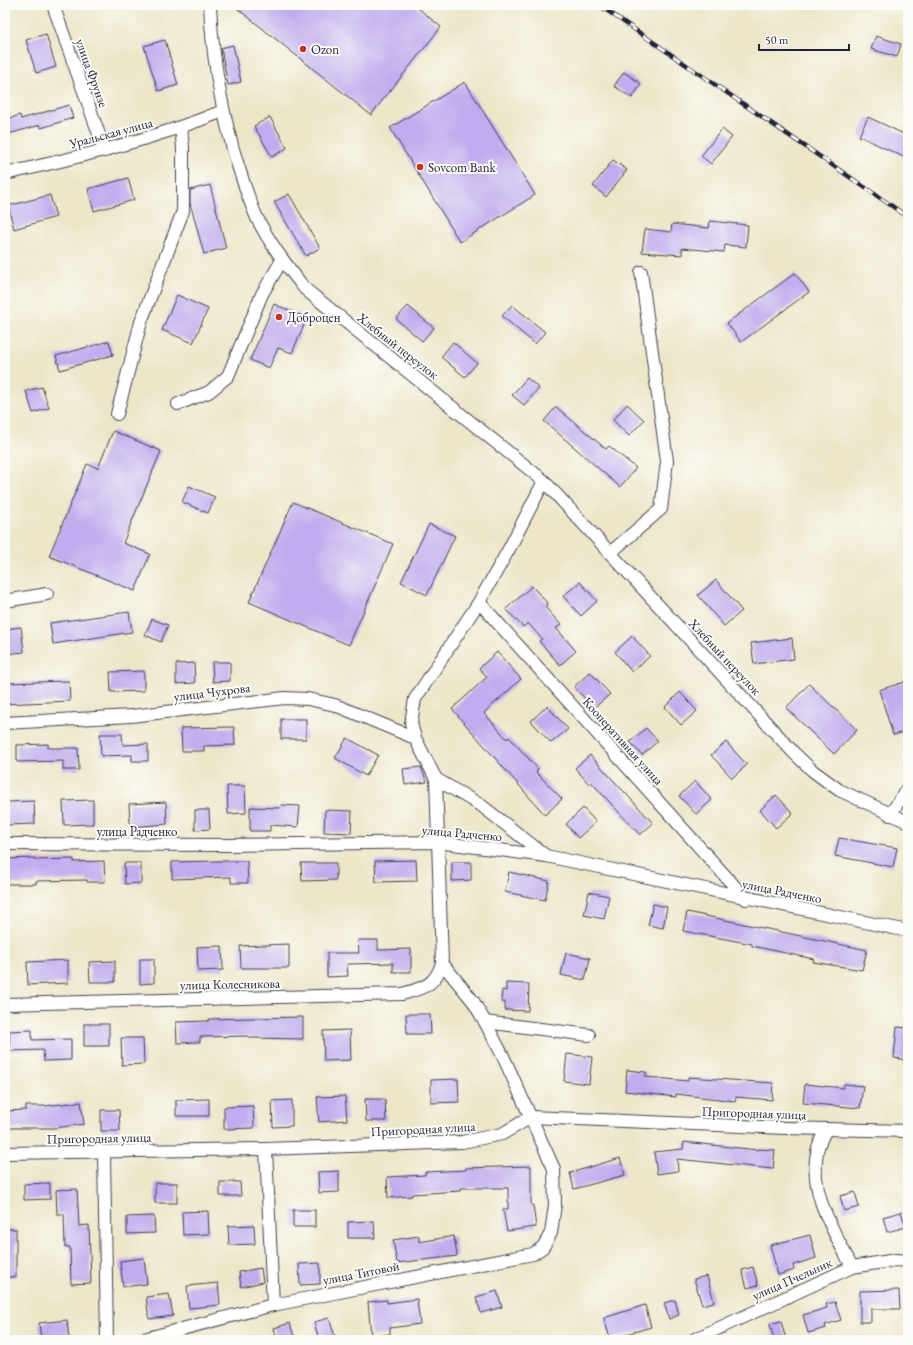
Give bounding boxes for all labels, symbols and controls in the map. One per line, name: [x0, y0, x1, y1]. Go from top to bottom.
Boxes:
scale bar: [759, 26, 849, 52]
text: 50 m: [765, 32, 789, 48]
street label: улица Фрунзе: [72, 36, 112, 110]
place label: Ozon: [311, 41, 339, 58]
marker: Ozon: [298, 44, 308, 54]
street label: Уральская улица: [67, 114, 155, 153]
place label: Sovcom Bank: [428, 159, 497, 176]
marker: Sovcom Bank: [415, 162, 425, 172]
street label: Хлебный переулок: [353, 308, 443, 384]
place label: Доброцен: [287, 309, 341, 326]
marker: Доброцен: [274, 312, 284, 322]
street label: Хлебный переулок: [684, 614, 765, 699]
street label: улица Чухрова: [173, 679, 252, 705]
street label: Кооперативная улица: [579, 693, 668, 789]
street label: улица Радченко: [421, 821, 503, 845]
street label: улица Радченко: [97, 823, 177, 840]
street label: улица Радченко: [741, 875, 823, 907]
street label: улица Колесникова: [180, 975, 281, 993]
street label: Пригородная улица: [701, 1103, 808, 1123]
street label: Пригородная улица: [370, 1118, 477, 1140]
street label: Пригородная улица: [46, 1129, 152, 1147]
street label: улица Пчельник: [749, 1253, 835, 1304]
street label: улица Титовой: [321, 1257, 401, 1289]

